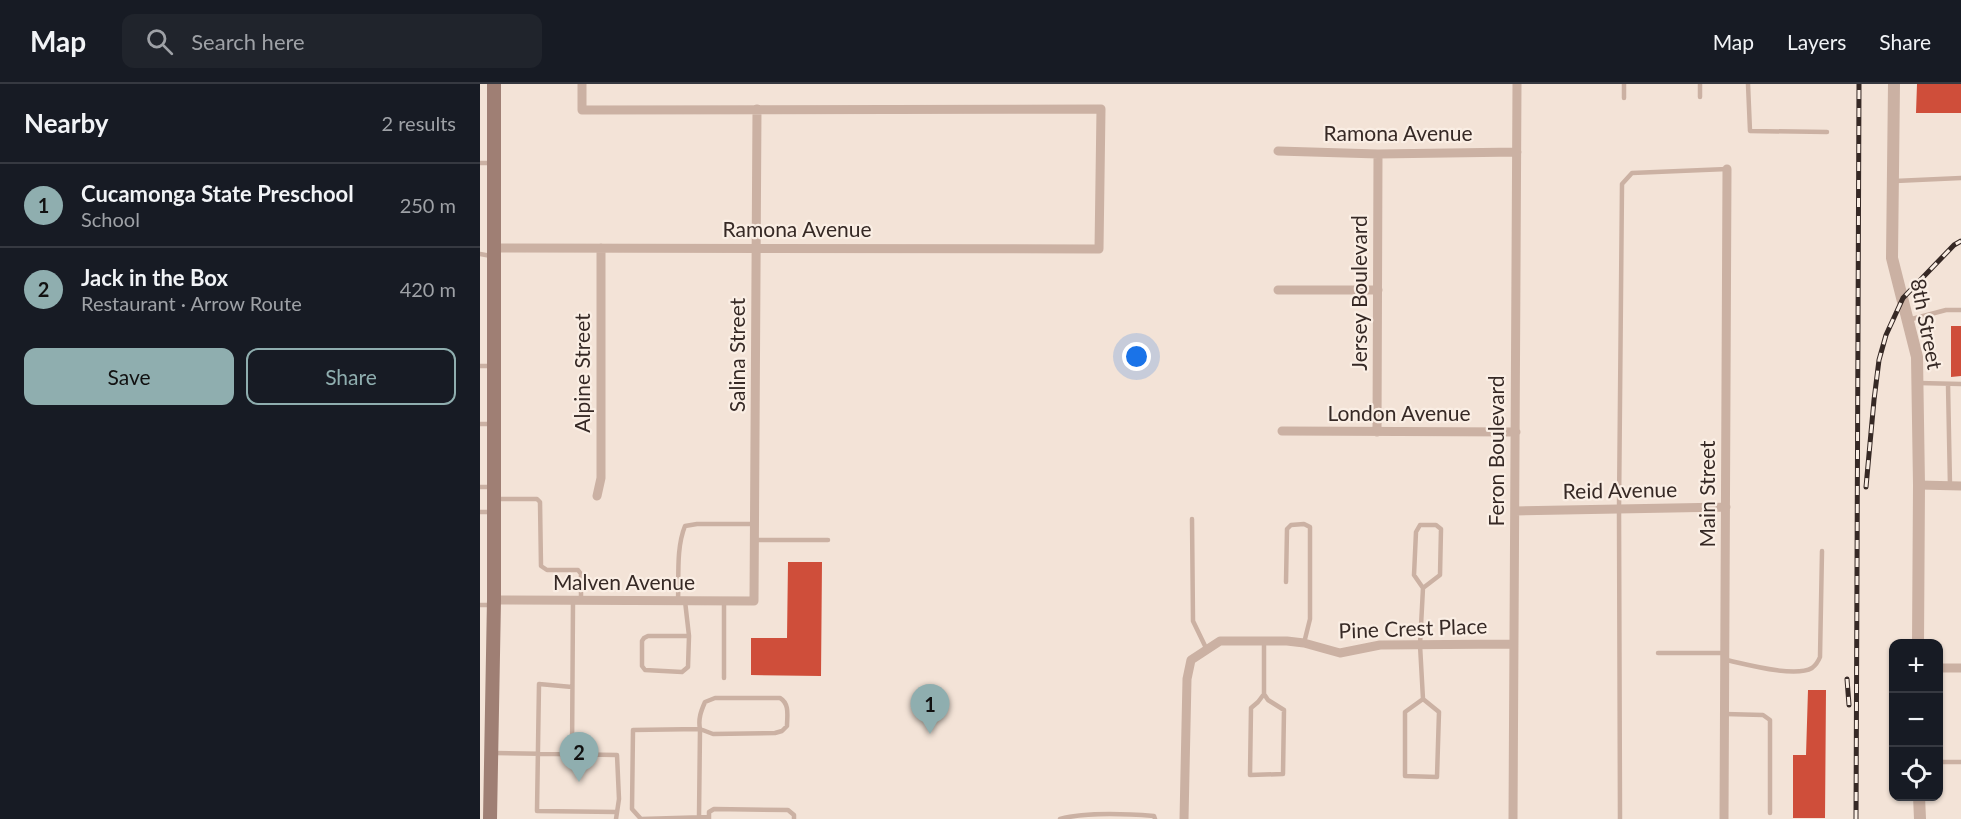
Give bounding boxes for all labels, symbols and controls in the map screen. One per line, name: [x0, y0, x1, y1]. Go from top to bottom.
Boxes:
search box: [122, 14, 542, 68]
text: Map: [30, 24, 86, 58]
icon: search: [143, 25, 176, 58]
text: Search here: [191, 28, 305, 55]
text: Map: [1713, 29, 1754, 54]
text: Layers: [1787, 29, 1846, 54]
text: Share: [1879, 29, 1931, 54]
text: Nearby: [24, 107, 109, 139]
text: 2 results: [381, 111, 456, 135]
street label: Ramona Avenue: [1324, 120, 1472, 145]
text: Cucamonga State Preschool: [81, 180, 354, 207]
text: 1: [38, 193, 49, 217]
text: 250 m: [400, 193, 456, 217]
text: School: [81, 207, 140, 231]
street label: Jersey Boulevard: [1346, 215, 1371, 371]
street label: Ramona Avenue: [723, 216, 871, 241]
text: Jack in the Box: [81, 264, 228, 291]
street label: 8th Street: [1906, 276, 1949, 372]
text: 2: [38, 277, 49, 301]
text: 420 m: [400, 277, 456, 301]
text: Restaurant · Arrow Route: [81, 291, 302, 315]
street label: Salina Street: [724, 297, 749, 412]
street label: Alpine Street: [569, 313, 594, 433]
your location: [1122, 342, 1151, 371]
button: Save: [24, 348, 234, 405]
button: Share: [246, 348, 456, 405]
street label: Feron Boulevard: [1483, 375, 1508, 527]
street label: London Avenue: [1327, 400, 1471, 425]
street label: Main Street: [1694, 440, 1719, 548]
street label: Reid Avenue: [1562, 476, 1677, 503]
street label: Malven Avenue: [553, 569, 695, 594]
street label: Pine Crest Place: [1338, 612, 1488, 643]
map controls: [1889, 639, 1943, 801]
button: +: [1889, 639, 1943, 693]
pin: 1: [910, 684, 950, 734]
button: −: [1889, 693, 1943, 747]
pin: 2: [560, 732, 598, 782]
button: locate: [1889, 747, 1943, 801]

